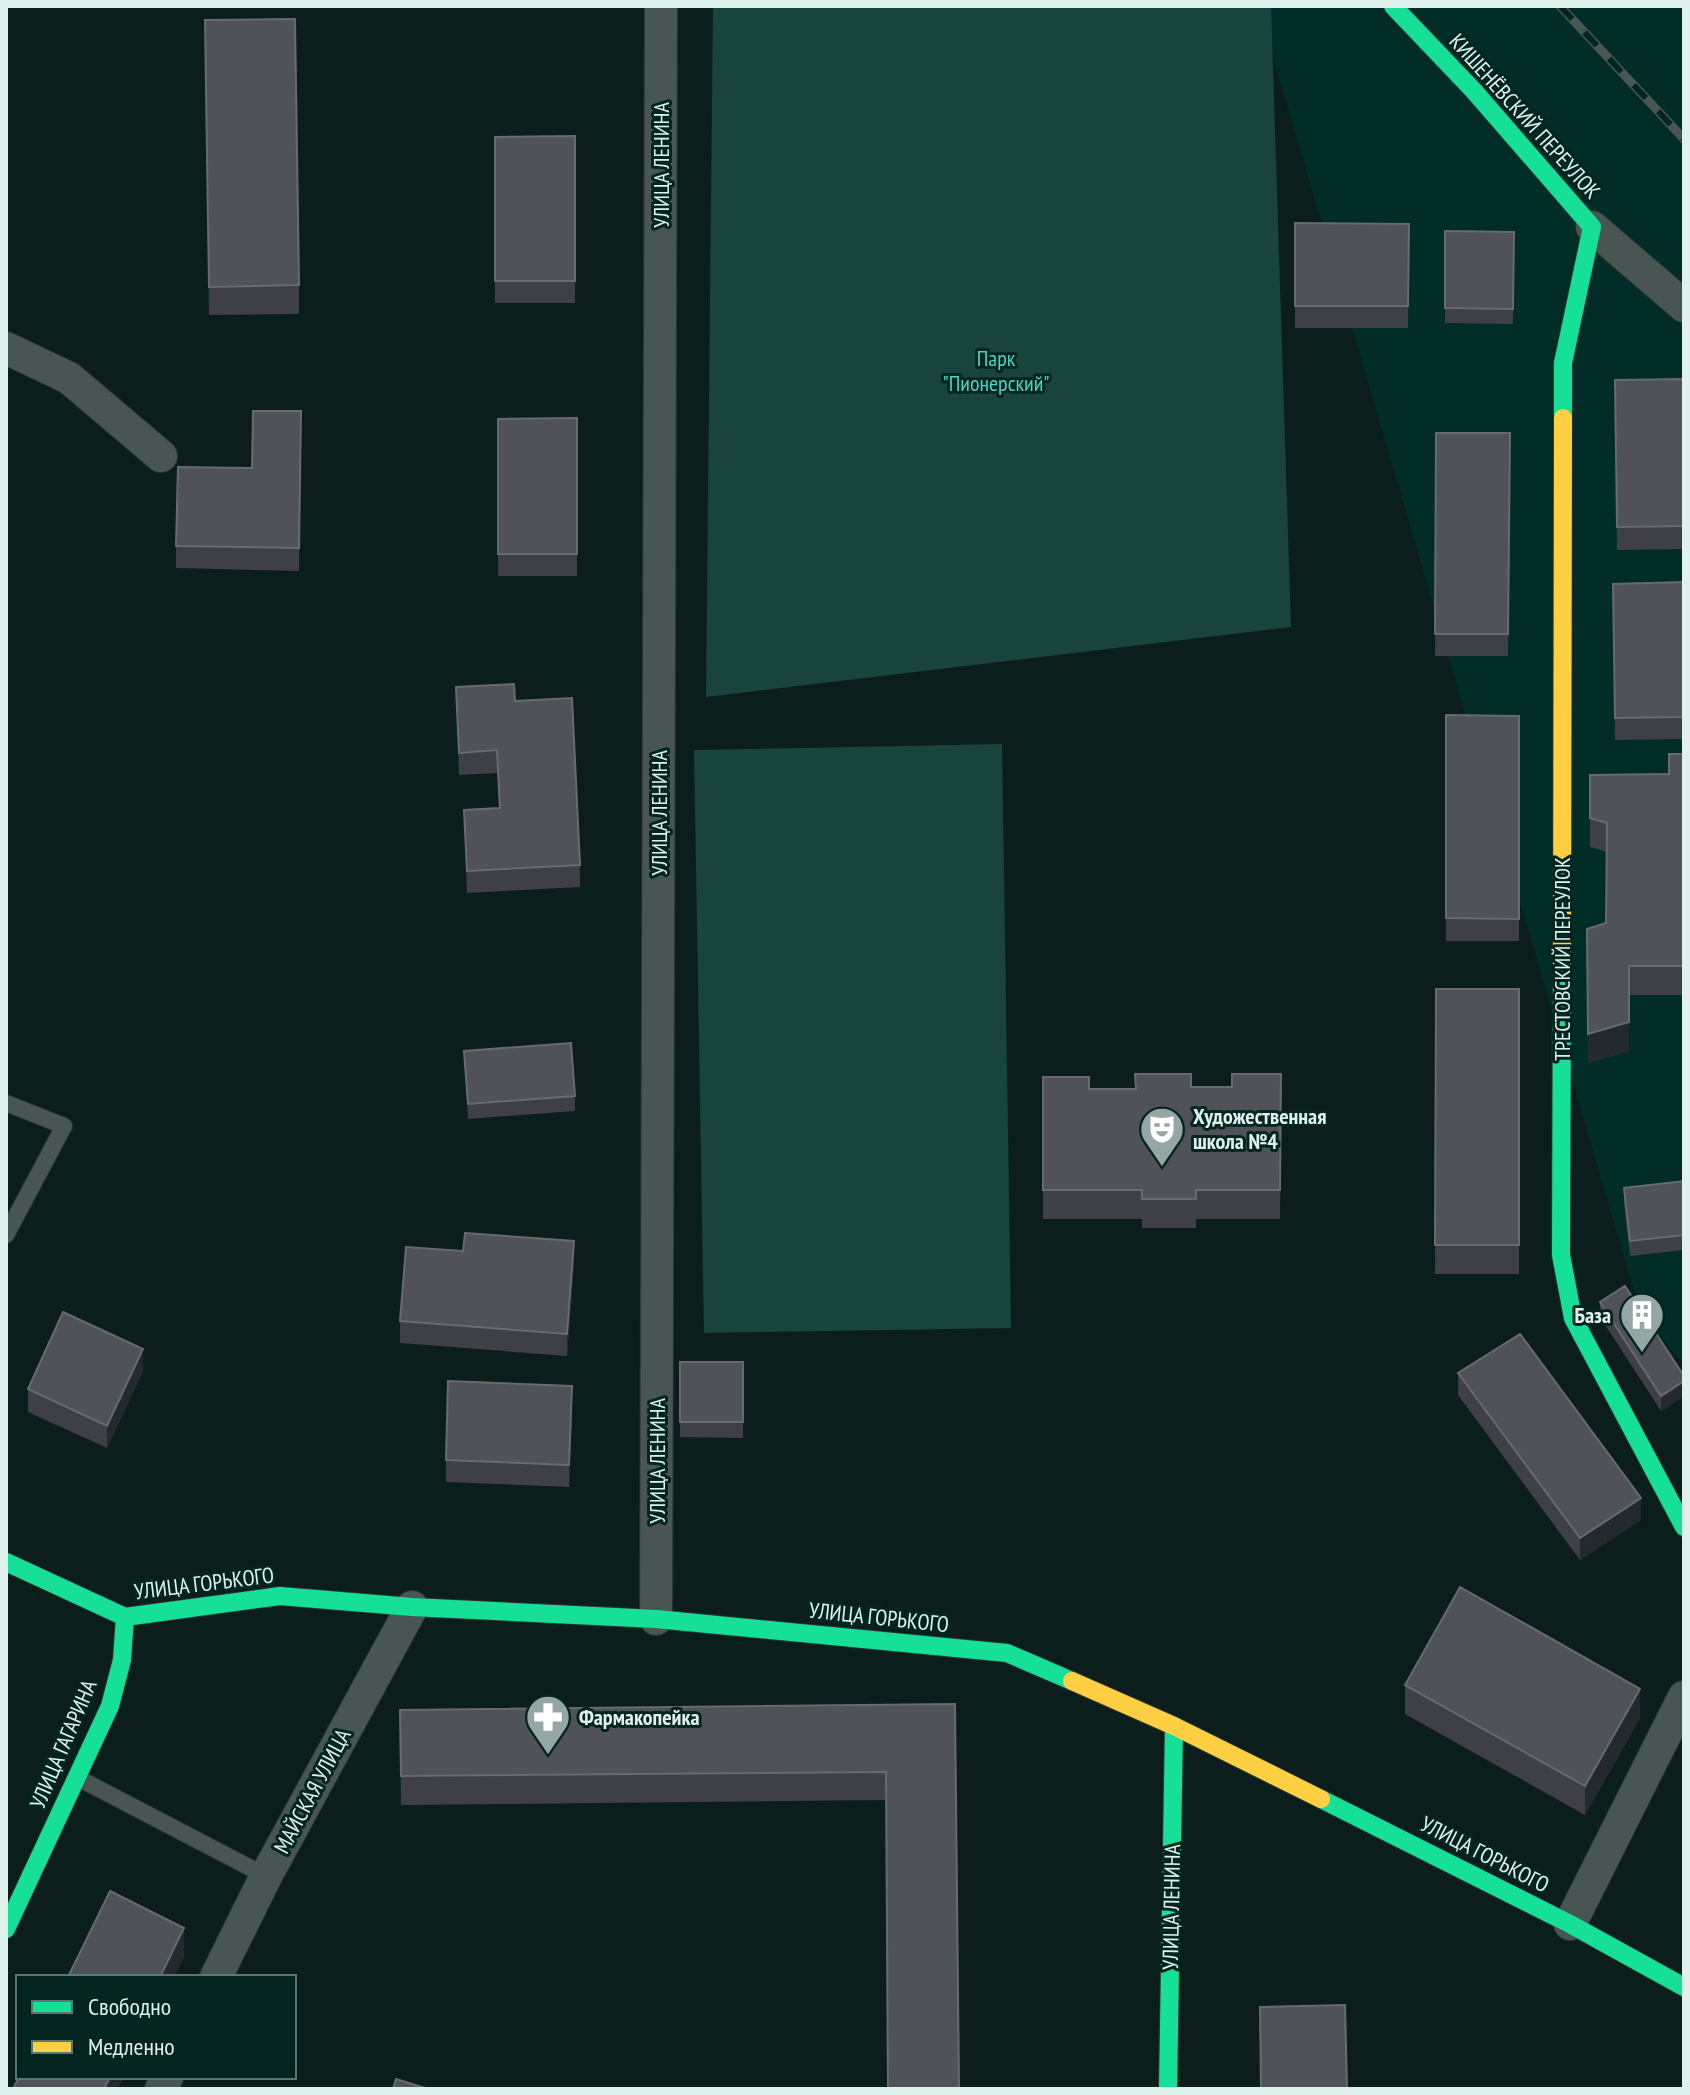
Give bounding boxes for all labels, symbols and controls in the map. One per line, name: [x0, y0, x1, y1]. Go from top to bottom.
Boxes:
street label: КИШЕНЁВСКИЙ ПЕРЕУЛОК: [1443, 28, 1607, 205]
street label: УЛИЦА ЛЕНИНА: [647, 102, 675, 228]
park label: Парк "Пионерский": [942, 344, 1050, 397]
street label: УЛИЦА ЛЕНИНА: [645, 750, 673, 876]
street label: ТРЕСТОВСКИЙ ПЕРЕУЛОК: [1548, 857, 1576, 1061]
place label: Художественная школа №4: [1193, 1102, 1326, 1155]
theatre icon: Художественная школа №4: [1138, 1105, 1186, 1168]
building icon: База: [1618, 1291, 1666, 1354]
place label: База: [1575, 1301, 1611, 1329]
street label: УЛИЦА ЛЕНИНА: [643, 1398, 671, 1524]
street label: УЛИЦА ГОРЬКОГО: [133, 1561, 275, 1605]
street label: УЛИЦА ГОРЬКОГО: [808, 1596, 950, 1638]
street label: УЛИЦА ГАГАРИНА: [23, 1675, 103, 1813]
pharmacy icon: Фармакопейка: [524, 1693, 572, 1756]
place label: Фармакопейка: [579, 1703, 700, 1731]
street label: МАЙСКАЯ УЛИЦА: [267, 1723, 357, 1858]
street label: УЛИЦА ГОРЬКОГО: [1416, 1810, 1554, 1898]
street label: УЛИЦА ЛЕНИНА: [1156, 1843, 1186, 1970]
legend: [16, 1975, 296, 2079]
text: Свободно: [88, 1991, 171, 2022]
text: Медленно: [88, 2031, 175, 2062]

